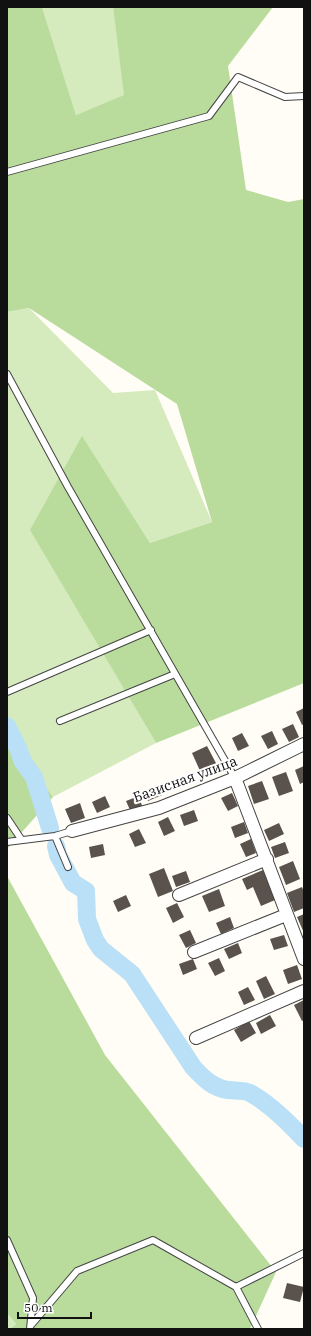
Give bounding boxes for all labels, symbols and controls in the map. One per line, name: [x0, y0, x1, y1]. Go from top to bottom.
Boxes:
street label: Базисная улица: [130, 752, 240, 806]
scale bar: [18, 1294, 91, 1320]
text: 50 m: [24, 1300, 53, 1315]

